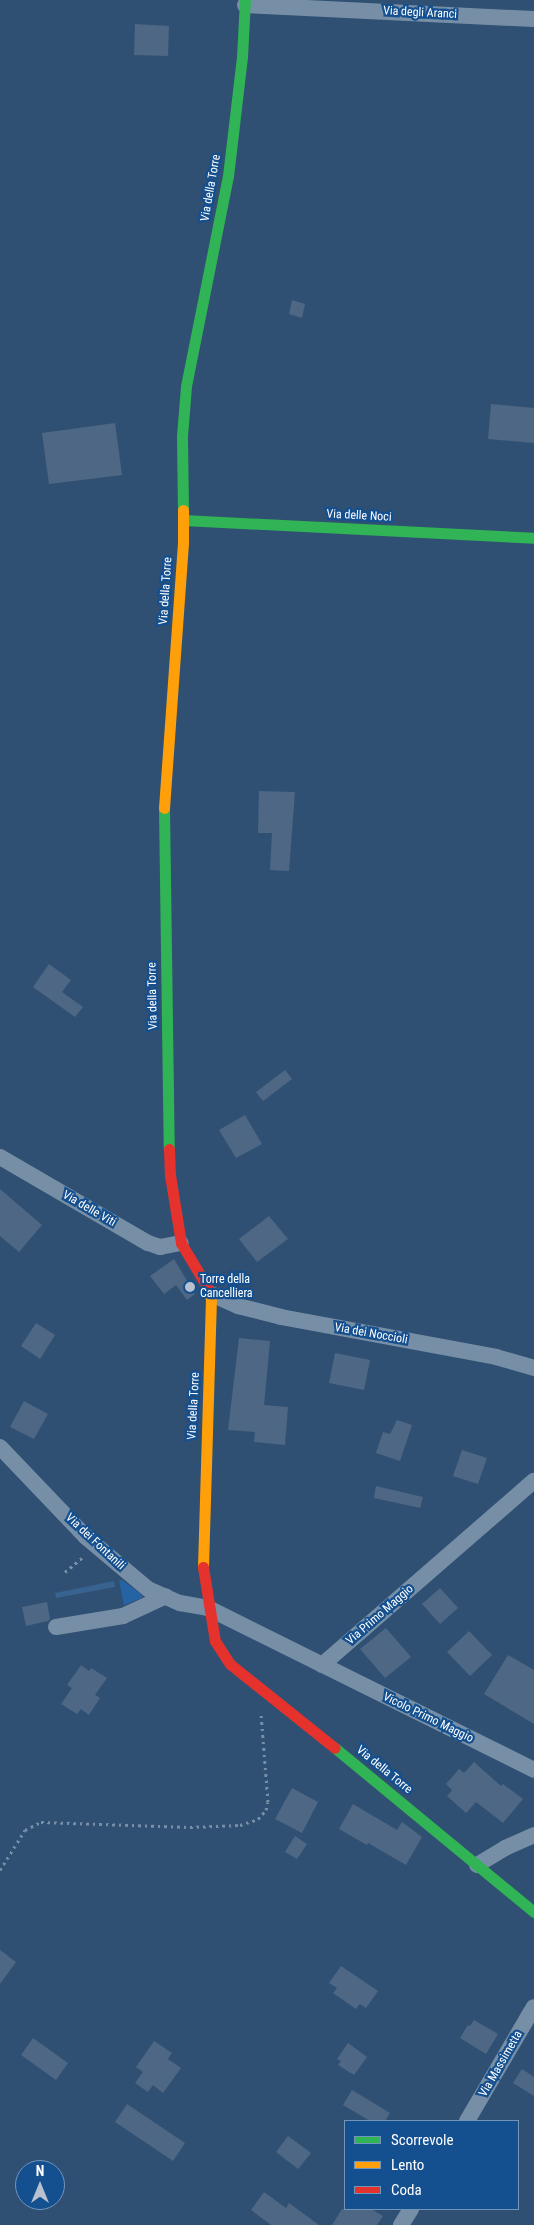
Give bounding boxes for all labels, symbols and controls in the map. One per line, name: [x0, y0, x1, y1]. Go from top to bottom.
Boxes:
street label: Via degli Aranci: [383, 4, 457, 22]
street label: Via della Torre: [198, 153, 224, 223]
street label: Via delle Noci: [326, 507, 392, 525]
street label: Via della Torre: [156, 557, 176, 625]
street label: Via della Torre: [145, 962, 161, 1030]
street label: Via delle Viti: [60, 1188, 118, 1230]
place label: Torre della Cancelliera: [200, 1273, 253, 1301]
marker: Torre della Cancelliera: [184, 1281, 196, 1293]
street label: Via dei Noccioli: [333, 1320, 409, 1348]
street label: Via della Torre: [185, 1372, 203, 1440]
street label: Via dei Fontanili: [62, 1511, 128, 1573]
street label: Via Primo Maggio: [343, 1582, 417, 1648]
street label: Vicolo Primo Maggio: [380, 1690, 476, 1746]
street label: Via della Torre: [353, 1743, 415, 1797]
street label: Via Massimetta: [476, 2028, 526, 2100]
legend: [344, 2120, 519, 2210]
text: Scorrevole: [391, 2131, 453, 2149]
text: Lento: [391, 2156, 424, 2174]
north arrow: [15, 2160, 65, 2210]
text: N: [36, 2163, 44, 2179]
text: Coda: [391, 2181, 422, 2199]

